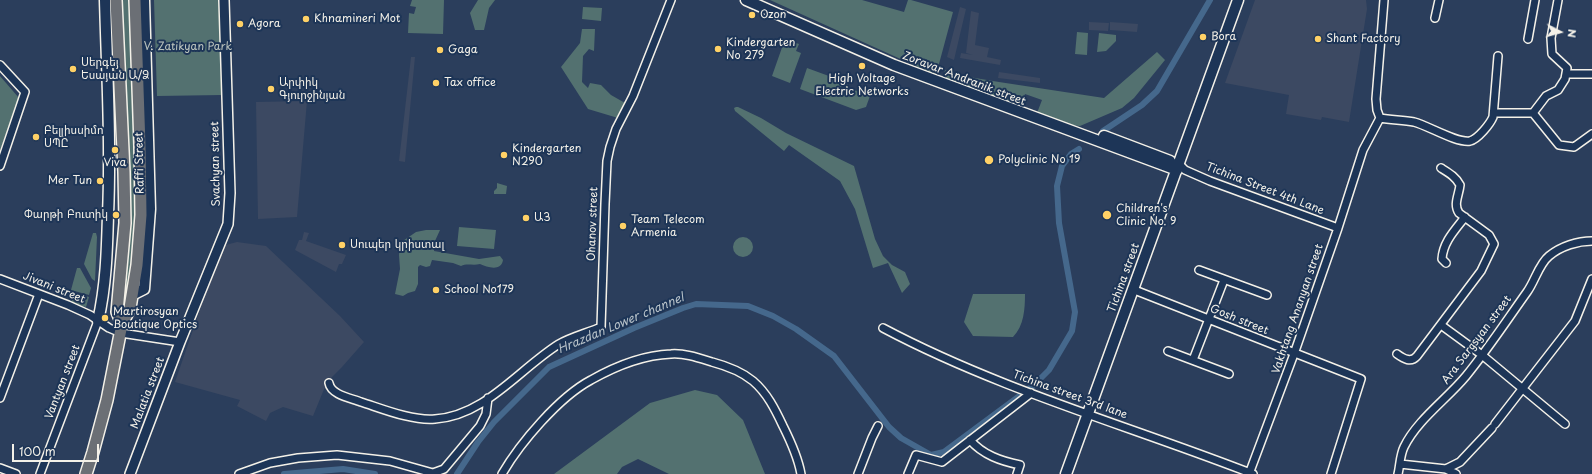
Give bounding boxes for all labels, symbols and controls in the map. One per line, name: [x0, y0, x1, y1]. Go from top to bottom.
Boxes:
place label: Ozon: [760, 8, 786, 22]
marker: Ozon: [747, 10, 757, 20]
place label: Khnamineri Mot: [314, 12, 400, 26]
north arrow: [1540, 12, 1580, 52]
marker: Khnamineri Mot: [301, 14, 311, 24]
place label: Agora: [248, 17, 280, 31]
marker: Agora: [235, 19, 245, 29]
text: N: [1564, 28, 1581, 39]
place label: Bora: [1211, 30, 1236, 44]
marker: Bora: [1198, 32, 1208, 42]
place label: Shant Factory: [1326, 32, 1400, 46]
marker: Shant Factory: [1313, 34, 1323, 44]
place label: Kindergarten No 279: [726, 36, 795, 62]
park label: V. Zatikyan Park: [144, 40, 232, 54]
place label: Gaga: [448, 43, 478, 57]
marker: Kindergarten No 279: [713, 44, 723, 54]
marker: Gaga: [435, 45, 445, 55]
street label: Zoravar Andranik street: [900, 49, 1028, 109]
place label: Սերգեյ Եսայան Ա/Ձ: [81, 56, 149, 82]
marker: High Voltage Electric Networks: [857, 61, 867, 71]
marker: Սերգեյ Եսայան Ա/Ձ: [68, 64, 78, 74]
place label: High Voltage Electric Networks: [815, 72, 909, 98]
place label: Արփիկ Գյուրջինյան: [279, 76, 345, 102]
place label: Tax office: [444, 76, 496, 90]
marker: Tax office: [431, 78, 441, 88]
marker: Արփիկ Գյուրջինյան: [266, 84, 276, 94]
street label: Svachyan street: [209, 121, 223, 207]
place label: Բելլիսսիմո ՍՊԸ: [44, 124, 104, 150]
marker: Բելլիսսիմո ՍՊԸ: [31, 132, 41, 142]
street label: Raffi Street: [133, 132, 147, 194]
place label: Kindergarten N290: [512, 142, 581, 168]
marker: Viva: [110, 145, 120, 155]
marker: Kindergarten N290: [499, 150, 509, 160]
place label: Polyclinic No 19: [998, 153, 1080, 167]
marker: Polyclinic No 19: [983, 154, 995, 166]
place label: Viva: [103, 156, 127, 170]
street label: Tichina Street 4th Lane: [1204, 160, 1326, 218]
place label: Mer Tun: [48, 174, 92, 188]
marker: Mer Tun: [95, 176, 105, 186]
street label: Ohanov street: [585, 187, 601, 261]
place label: Children's Clinic No. 9: [1116, 202, 1177, 228]
place label: Փարթի Բուտիկ: [24, 208, 108, 222]
marker: Children's Clinic No. 9: [1101, 209, 1113, 221]
marker: Փարթի Բուտիկ: [111, 210, 121, 220]
place label: Ա3: [534, 211, 550, 225]
marker: Ա3: [521, 213, 531, 223]
place label: Team Telecom Armenia: [631, 213, 705, 239]
marker: Team Telecom Armenia: [618, 221, 628, 231]
place label: Սուպեր կրիստալ: [350, 238, 444, 252]
marker: Սուպեր կրիստալ: [337, 240, 347, 250]
street label: Tichina street: [1105, 241, 1143, 315]
street label: Vakhtang Ananyan street: [1270, 242, 1326, 376]
street label: Jivani street: [21, 270, 87, 306]
place label: School No179: [444, 283, 514, 297]
marker: School No179: [431, 285, 441, 295]
water label: Hrazdan Lower channel: [556, 291, 686, 357]
street label: Ara Sargsyan street: [1439, 293, 1515, 387]
street label: Gosh street: [1208, 302, 1270, 338]
place label: Martirosyan Boutique Optics: [113, 305, 197, 331]
marker: Martirosyan Boutique Optics: [100, 313, 110, 323]
street label: Vantyan street: [43, 343, 83, 421]
street label: Malatia street: [128, 355, 168, 431]
street label: Tichina street 3rd lane: [1011, 368, 1129, 422]
scale bar: [14, 436, 101, 462]
text: 100 m: [19, 442, 56, 460]

